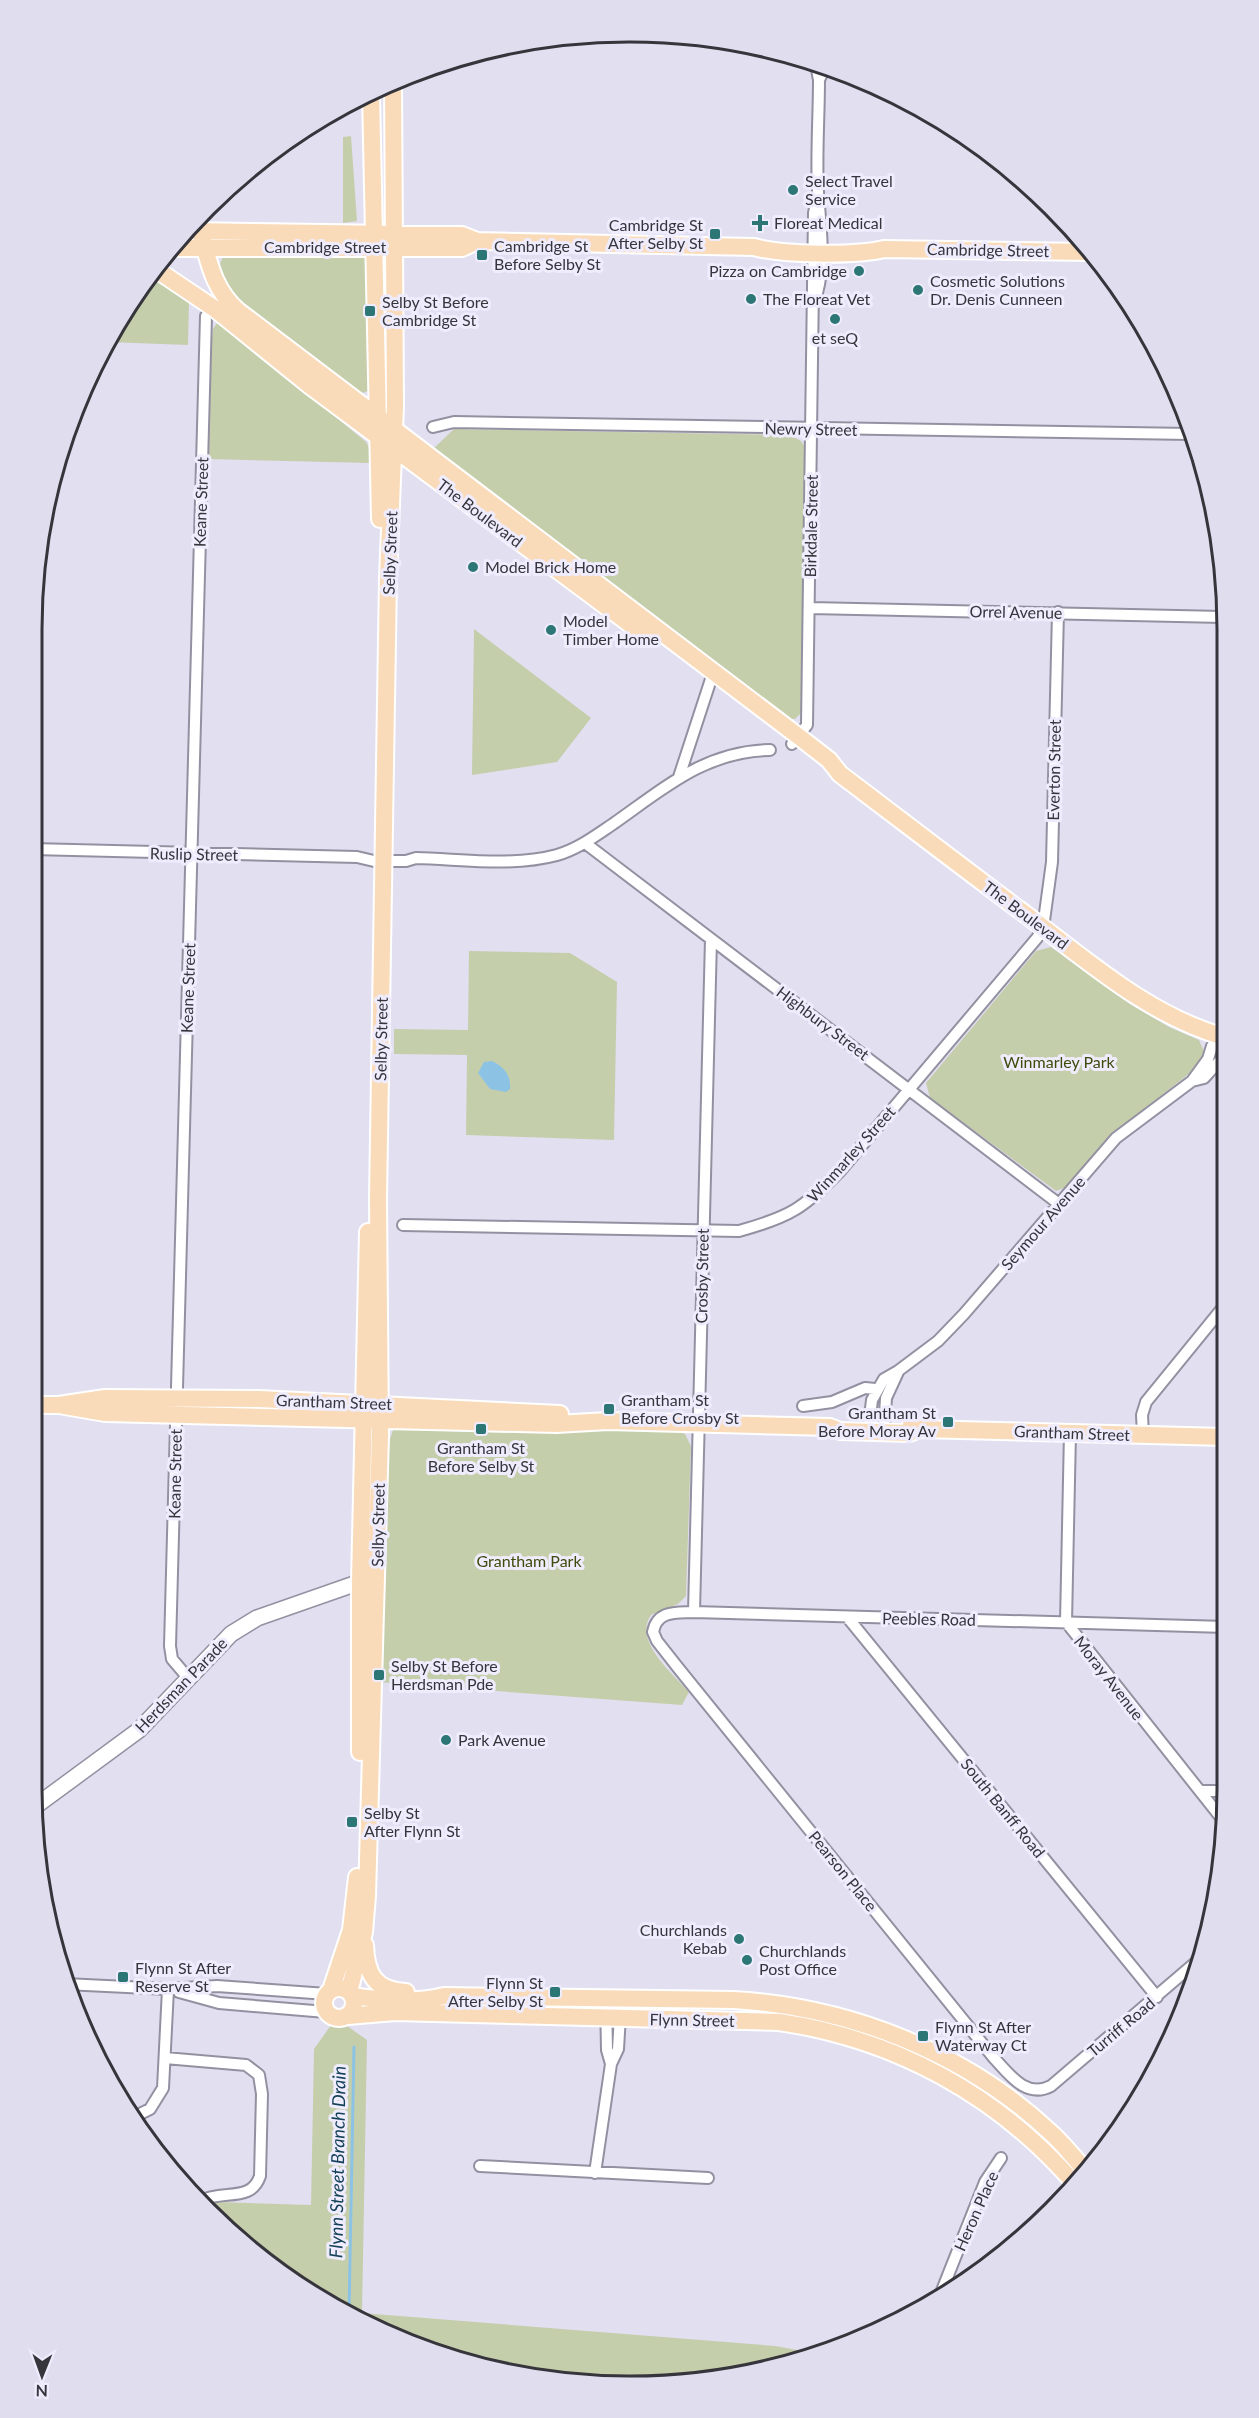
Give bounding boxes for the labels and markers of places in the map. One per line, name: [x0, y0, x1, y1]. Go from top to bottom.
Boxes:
place label: Select Travel Service: [805, 171, 893, 208]
marker: Select Travel Service: [786, 183, 800, 197]
place label: Floreat Medical: [774, 213, 883, 232]
marker: Floreat Medical: [751, 214, 769, 232]
place label: Cambridge St After Selby St: [608, 215, 703, 252]
marker: Cambridge St After Selby St: [708, 227, 722, 241]
place label: Cambridge St Before Selby St: [494, 236, 601, 273]
marker: Cambridge St Before Selby St: [475, 248, 489, 262]
place label: Pizza on Cambridge: [709, 261, 847, 280]
marker: Pizza on Cambridge: [852, 264, 866, 278]
place label: Cosmetic Solutions Dr. Denis Cunneen: [930, 271, 1065, 308]
marker: Cosmetic Solutions Dr. Denis Cunneen: [911, 283, 925, 297]
place label: The Floreat Vet: [763, 289, 871, 308]
place label: Selby St Before Cambridge St: [382, 292, 489, 329]
marker: The Floreat Vet: [744, 292, 758, 306]
marker: Selby St Before Cambridge St: [363, 304, 377, 318]
marker: et seQ: [828, 312, 842, 326]
place label: et seQ: [812, 328, 858, 347]
place label: Model Brick Home: [485, 557, 616, 576]
marker: Model Brick Home: [466, 560, 480, 574]
place label: Model Timber Home: [563, 611, 659, 648]
marker: Model Timber Home: [544, 623, 558, 637]
place label: Grantham St Before Crosby St: [621, 1390, 739, 1427]
marker: Grantham St Before Crosby St: [602, 1402, 616, 1416]
place label: Grantham St Before Moray Av: [818, 1403, 937, 1440]
marker: Grantham St Before Moray Av: [941, 1415, 955, 1429]
marker: Grantham St Before Selby St: [474, 1422, 488, 1436]
place label: Grantham St Before Selby St: [428, 1438, 535, 1475]
place label: Selby St Before Herdsman Pde: [391, 1656, 498, 1693]
marker: Selby St Before Herdsman Pde: [372, 1668, 386, 1682]
place label: Park Avenue: [458, 1730, 546, 1749]
marker: Park Avenue: [439, 1733, 453, 1747]
place label: Selby St After Flynn St: [364, 1803, 461, 1840]
marker: Selby St After Flynn St: [345, 1815, 359, 1829]
place label: Churchlands Kebab: [640, 1920, 727, 1957]
marker: Churchlands Kebab: [732, 1932, 746, 1946]
place label: Churchlands Post Office: [759, 1941, 846, 1978]
marker: Churchlands Post Office: [740, 1953, 754, 1967]
place label: Flynn St After Reserve St: [135, 1958, 231, 1995]
marker: Flynn St After Reserve St: [116, 1970, 130, 1984]
place label: Flynn St After Selby St: [448, 1973, 543, 2010]
marker: Flynn St After Selby St: [548, 1985, 562, 1999]
place label: Flynn St After Waterway Ct: [935, 2017, 1031, 2054]
marker: Flynn St After Waterway Ct: [916, 2029, 930, 2043]

